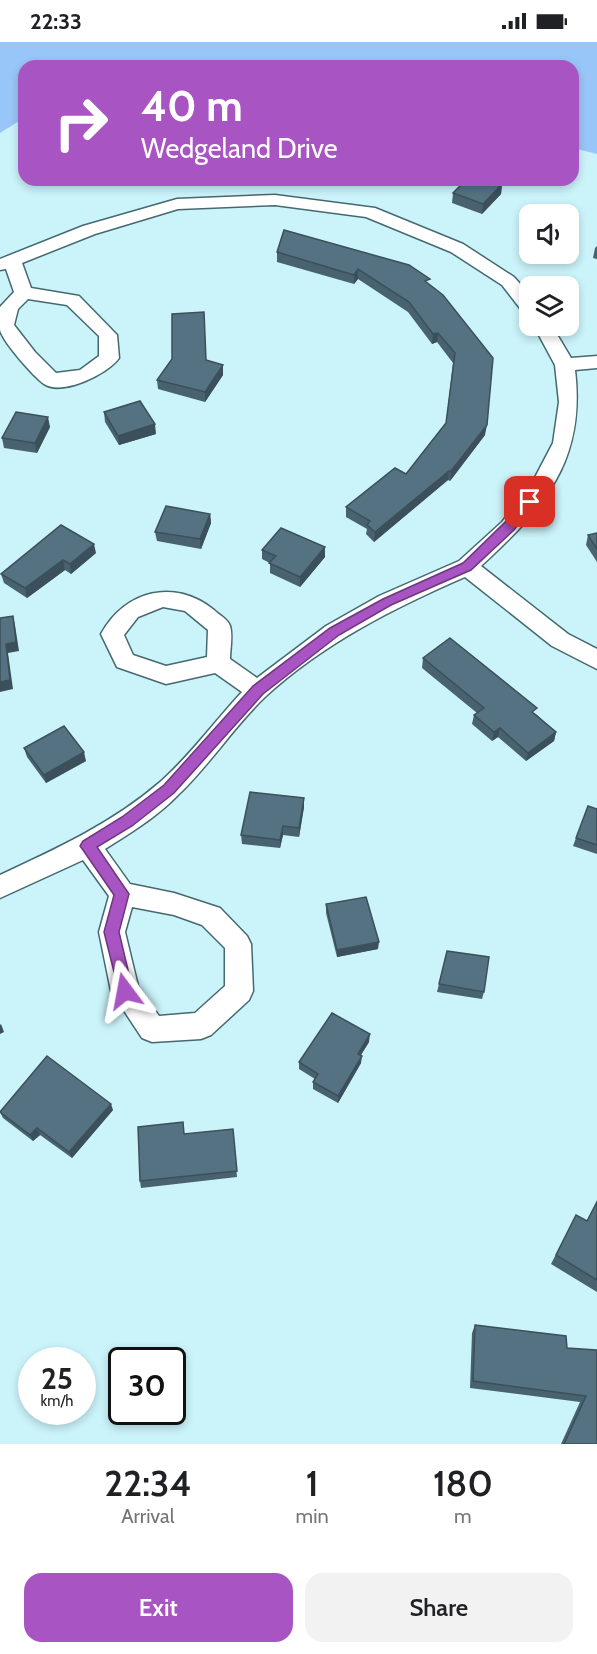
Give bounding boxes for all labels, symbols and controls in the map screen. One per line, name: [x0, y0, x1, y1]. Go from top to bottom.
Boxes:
text: 22:33: [30, 8, 82, 35]
text: 40 m: [141, 80, 243, 132]
icon: right: [42, 84, 120, 162]
text: Wedgeland Drive: [141, 132, 338, 165]
map controls: [519, 204, 579, 336]
button: sound: [519, 204, 579, 264]
button: layers: [519, 276, 579, 336]
pin: [504, 476, 555, 527]
icon: arrive: [513, 485, 546, 518]
position arrow: [93, 959, 157, 1023]
speed limit sign: 30: [108, 1347, 186, 1425]
text: 25: [41, 1360, 73, 1397]
text: km/h: [41, 1392, 73, 1410]
text: 22:34: [104, 1461, 191, 1505]
text: 1: [306, 1461, 318, 1505]
text: 180: [433, 1461, 493, 1505]
text: Arrival: [121, 1504, 174, 1528]
text: min: [296, 1504, 329, 1528]
text: m: [454, 1504, 472, 1528]
button: Exit: [24, 1573, 293, 1642]
button: Share: [305, 1573, 573, 1642]

